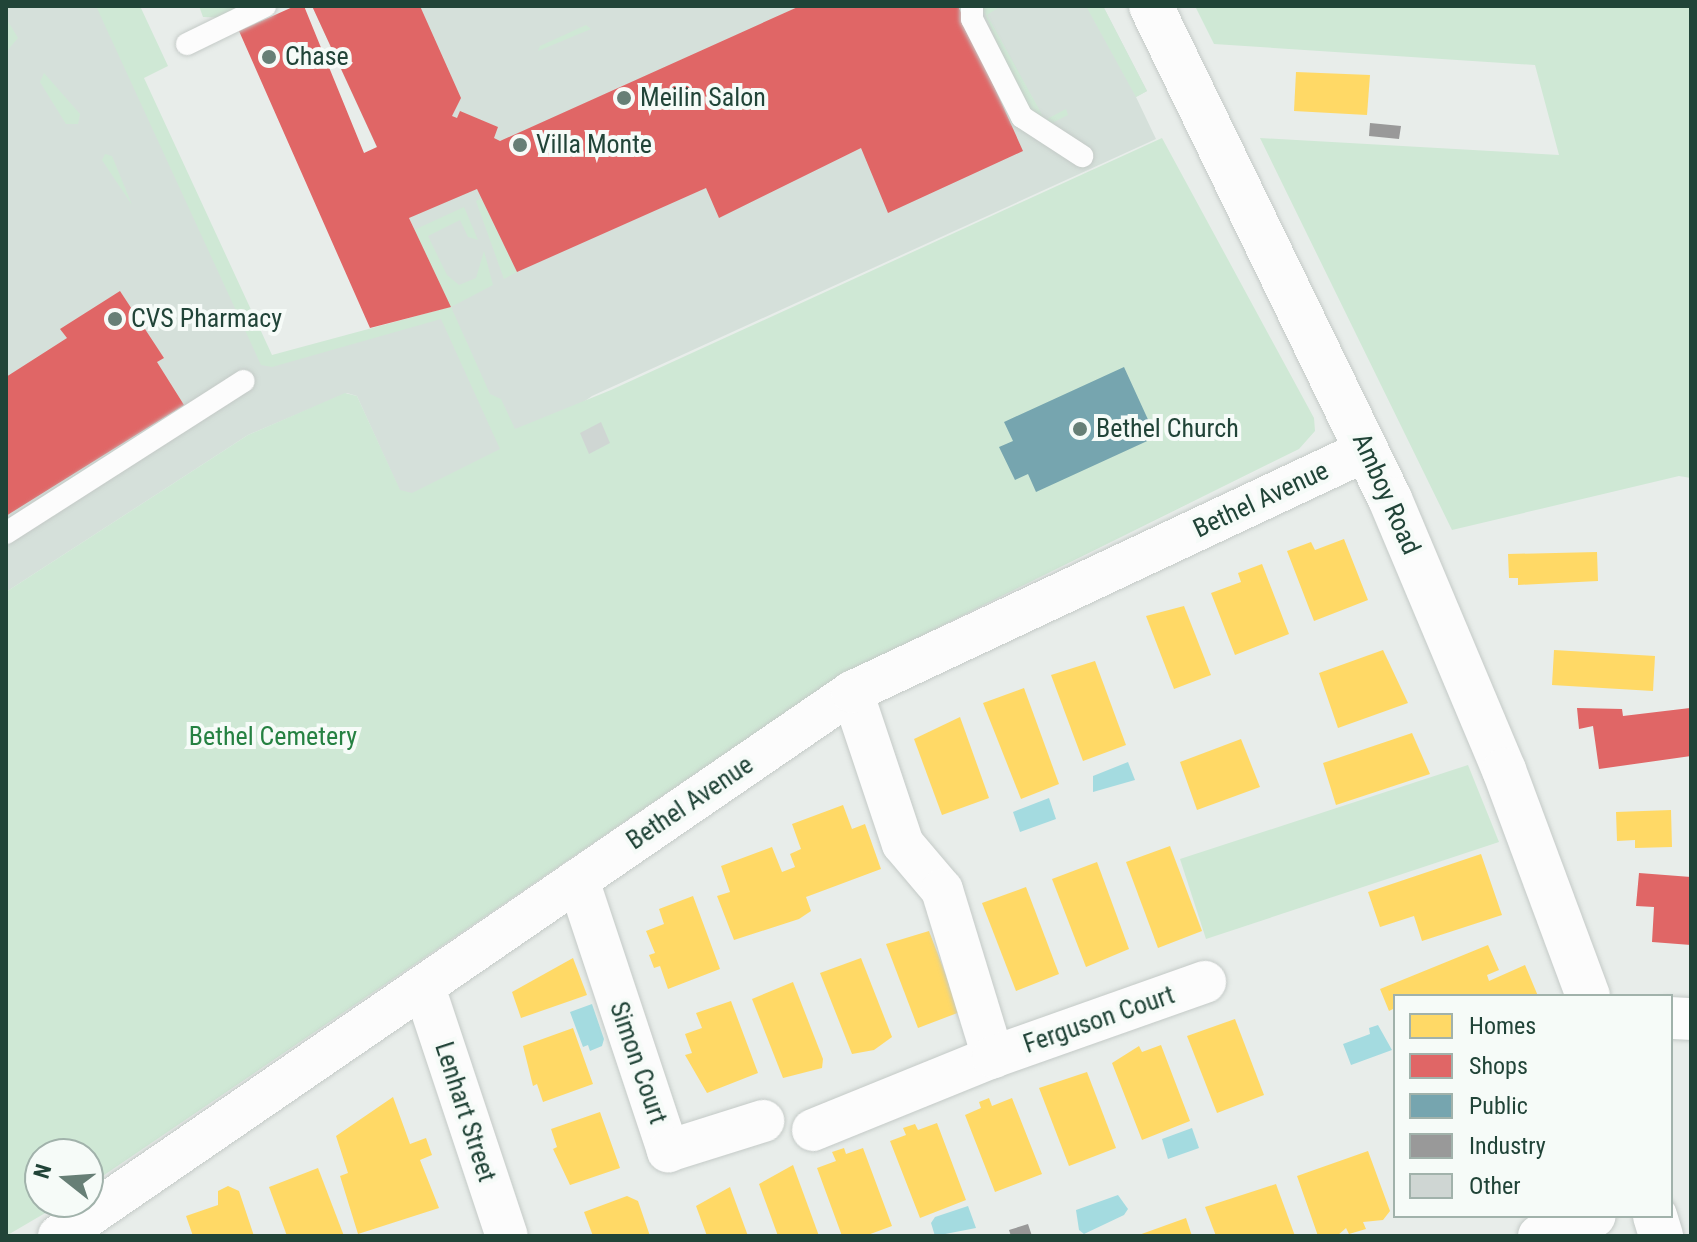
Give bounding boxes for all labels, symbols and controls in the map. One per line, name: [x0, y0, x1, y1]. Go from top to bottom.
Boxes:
place label: Chase: [285, 41, 349, 73]
marker: Chase: [260, 48, 278, 66]
place label: Meilin Salon: [640, 82, 766, 114]
marker: Meilin Salon: [615, 89, 633, 107]
place label: Villa Monte: [536, 129, 652, 161]
marker: Villa Monte: [511, 136, 529, 154]
place label: CVS Pharmacy: [131, 303, 282, 335]
marker: CVS Pharmacy: [106, 310, 124, 328]
place label: Bethel Church: [1096, 413, 1239, 445]
marker: Bethel Church: [1071, 420, 1089, 438]
street label: Amboy Road: [1345, 429, 1427, 559]
street label: Bethel Avenue: [1188, 455, 1334, 545]
park label: Bethel Cemetery: [189, 721, 357, 753]
street label: Bethel Avenue: [621, 749, 759, 857]
street label: Ferguson Court: [1019, 980, 1179, 1060]
legend: [1393, 994, 1673, 1218]
street label: Simon Court: [603, 998, 673, 1128]
text: Homes: [1469, 1012, 1536, 1040]
street label: Lenhart Street: [428, 1038, 502, 1186]
text: Shops: [1469, 1052, 1528, 1080]
text: Public: [1469, 1092, 1528, 1120]
text: Industry: [1469, 1132, 1546, 1160]
north arrow: [24, 1138, 104, 1218]
text: N: [29, 1161, 56, 1182]
text: Other: [1469, 1172, 1521, 1200]

